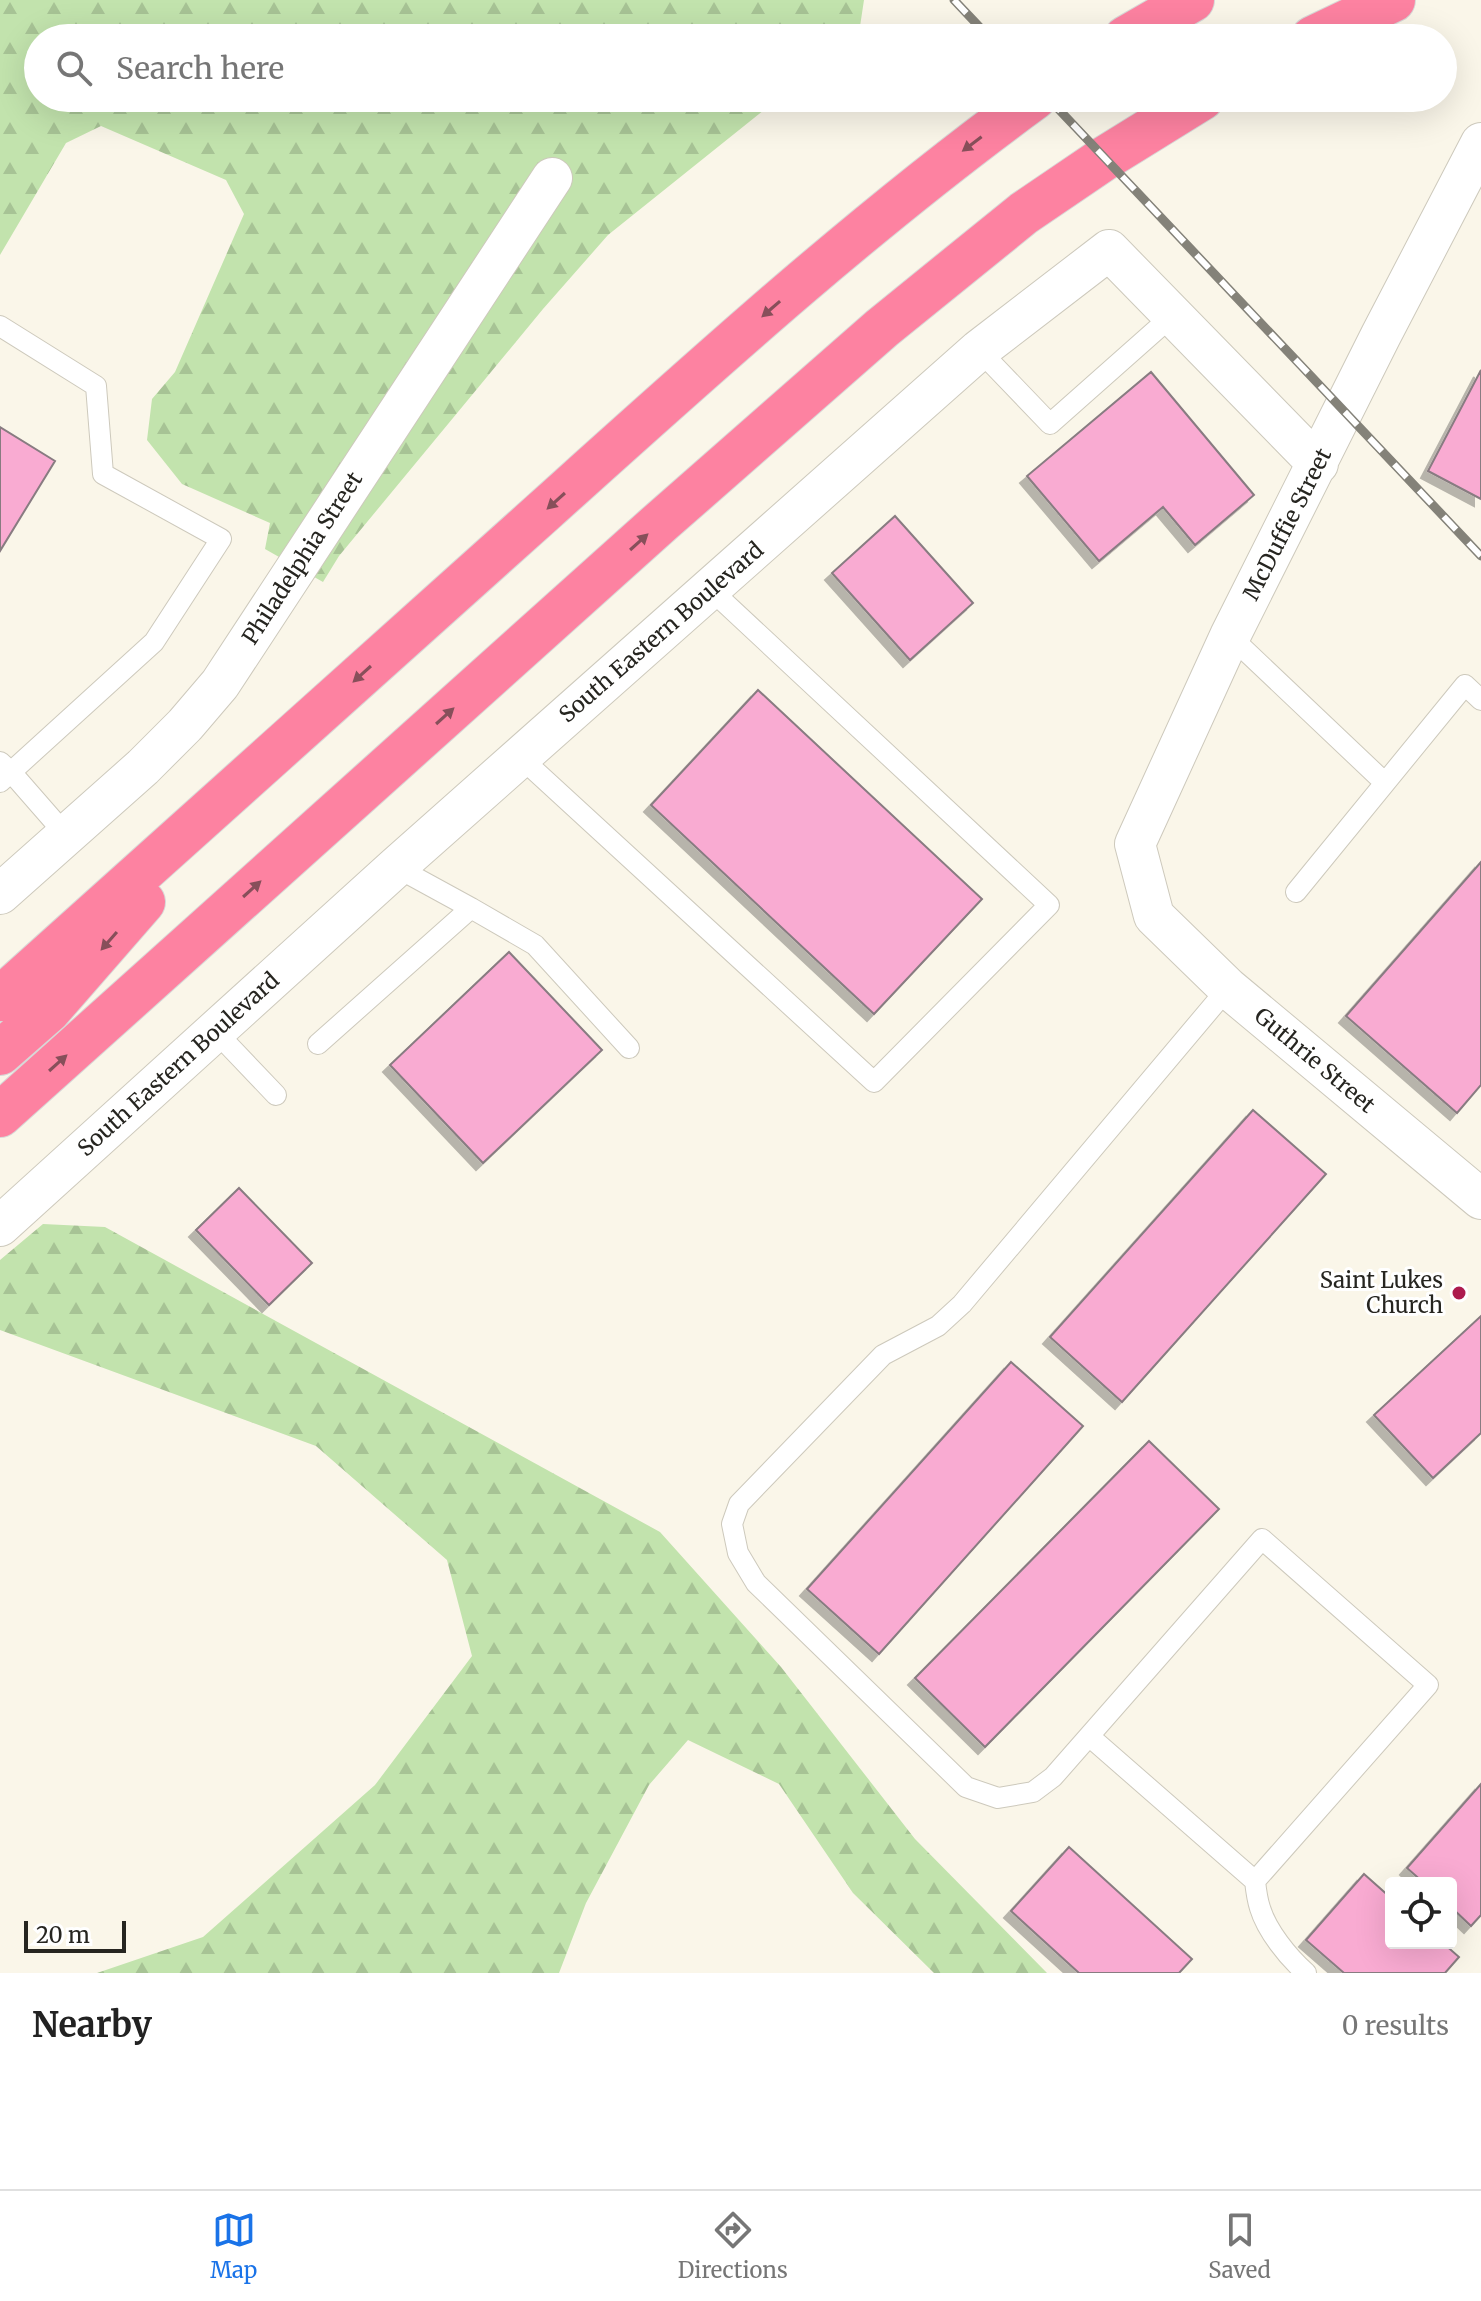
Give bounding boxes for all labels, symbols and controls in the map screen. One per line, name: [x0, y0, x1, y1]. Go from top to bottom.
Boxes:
search box: [24, 24, 1457, 112]
icon: search: [52, 46, 96, 90]
text: Search here: [116, 49, 284, 87]
one-way arrow: [961, 136, 982, 152]
one-way arrow: [761, 300, 781, 317]
street label: McDuffie Street: [1237, 443, 1338, 605]
street label: Philadelphia Street: [236, 466, 369, 650]
one-way arrow: [546, 491, 565, 509]
one-way arrow: [629, 534, 648, 552]
street label: South Eastern Boulevard: [553, 536, 769, 728]
one-way arrow: [353, 665, 372, 683]
one-way arrow: [435, 708, 455, 725]
one-way arrow: [242, 881, 261, 899]
one-way arrow: [101, 931, 118, 951]
street label: South Eastern Boulevard: [71, 966, 285, 1162]
street label: Guthrie Street: [1249, 1001, 1381, 1119]
one-way arrow: [48, 1054, 68, 1072]
place label: Saint Lukes Church: [1320, 1266, 1443, 1319]
marker: Saint Lukes Church: [1450, 1284, 1468, 1302]
map controls: [1385, 1877, 1457, 1949]
button: locate: [1385, 1877, 1457, 1949]
scale bar: [24, 1917, 126, 1953]
text: 20 m: [36, 1921, 90, 1949]
text: Nearby: [32, 2004, 152, 2046]
text: 0 results: [1342, 2009, 1449, 2042]
tab: Map: [210, 2208, 257, 2284]
tab: Directions: [678, 2208, 788, 2284]
tab: Saved: [1208, 2208, 1271, 2284]

